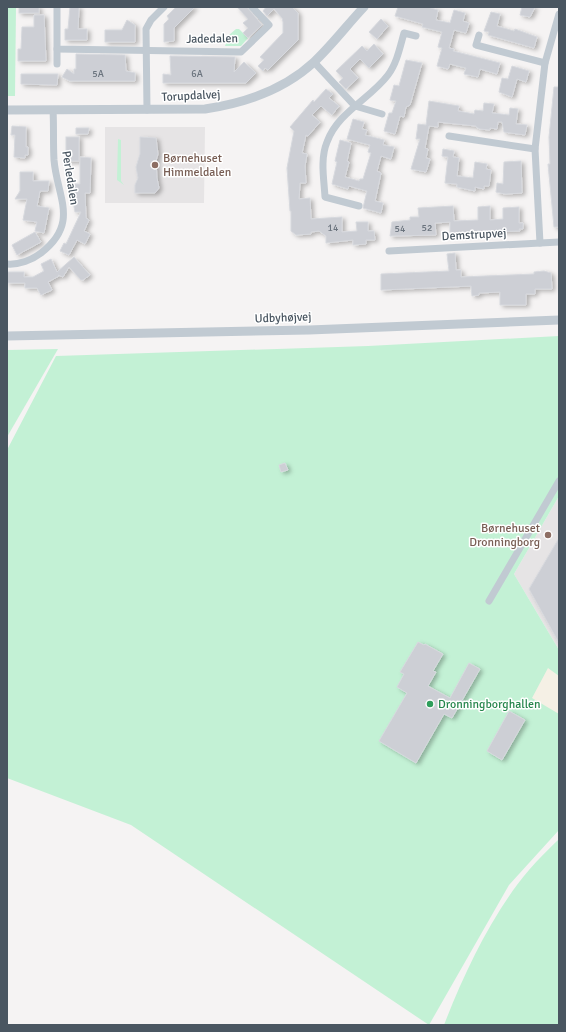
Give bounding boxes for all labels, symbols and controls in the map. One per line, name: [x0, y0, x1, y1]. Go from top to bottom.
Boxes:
street label: Jadedalen: [186, 31, 238, 47]
house number: 5A: [92, 68, 104, 80]
house number: 6A: [191, 68, 203, 80]
street label: Torupdalvej: [161, 87, 221, 105]
street label: Perledalen: [58, 150, 82, 206]
place label: Børnehuset Himmeldalen: [163, 151, 231, 180]
marker: Børnehuset Himmeldalen: [150, 160, 160, 170]
house number: 14: [328, 222, 339, 234]
house number: 52: [422, 222, 432, 234]
house number: 54: [395, 223, 406, 235]
street label: Demstrupvej: [441, 226, 507, 244]
street label: Udbyhøjvej: [254, 310, 312, 326]
place label: Børnehuset Dronningborg: [469, 521, 540, 550]
marker: Børnehuset Dronningborg: [543, 530, 553, 540]
place label: Dronningborghallen: [438, 697, 541, 712]
marker: Dronningborghallen: [425, 699, 435, 709]

